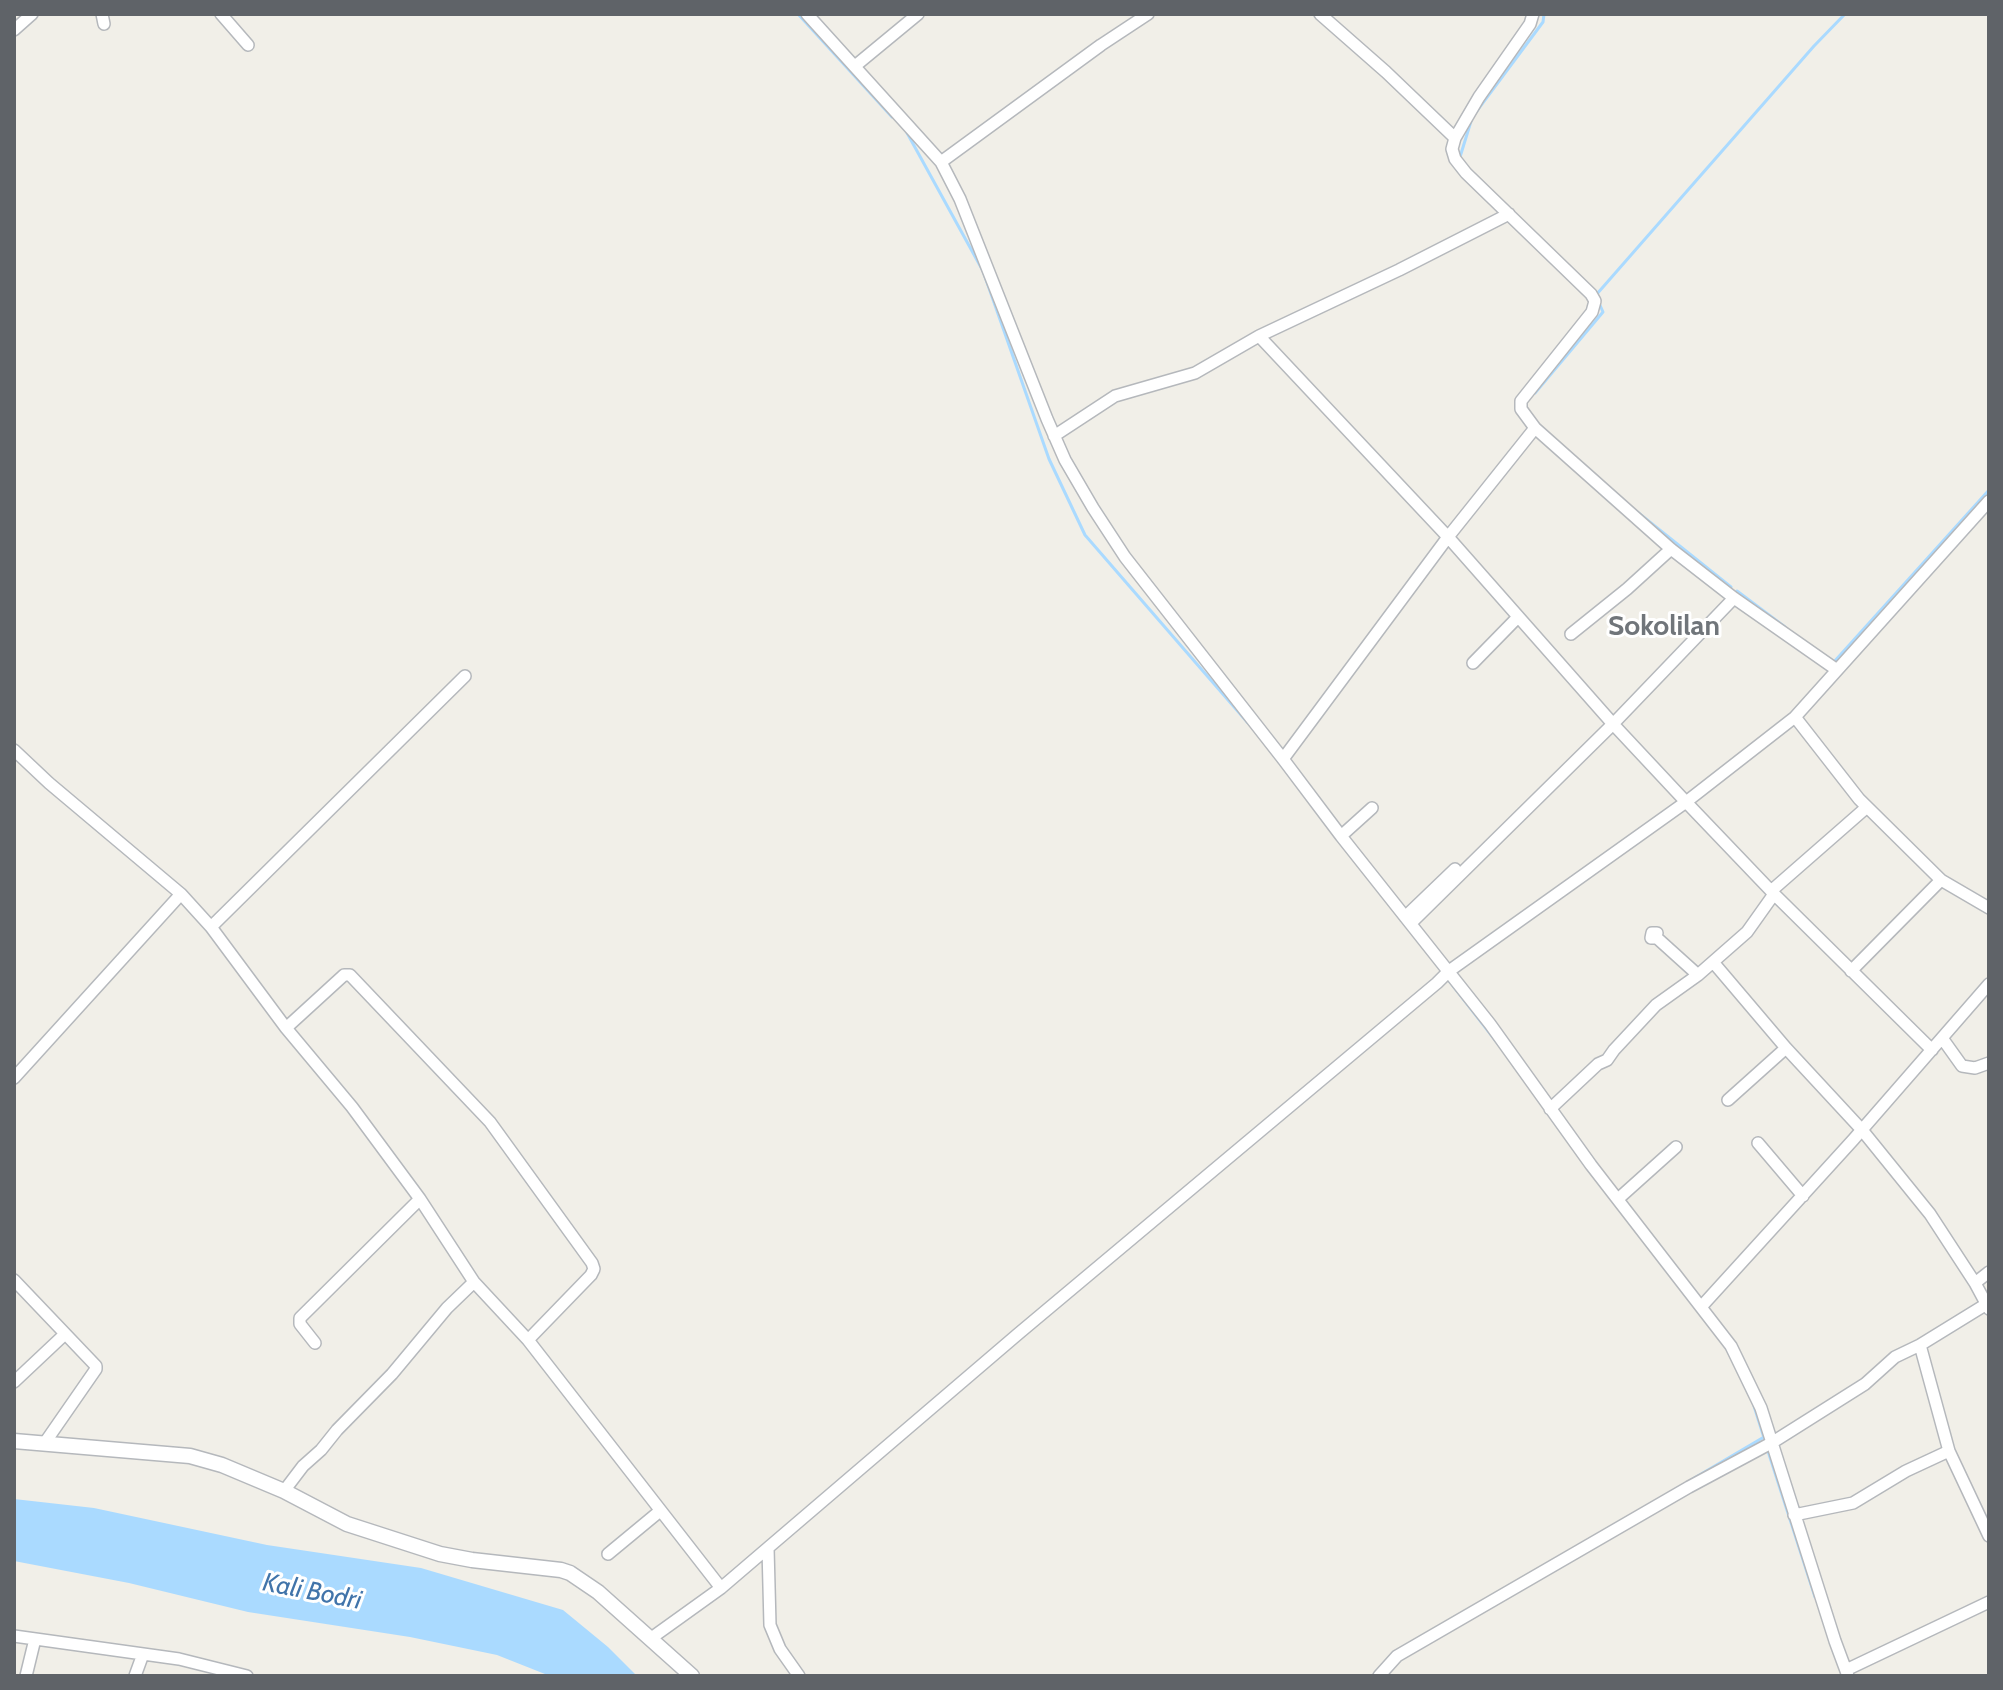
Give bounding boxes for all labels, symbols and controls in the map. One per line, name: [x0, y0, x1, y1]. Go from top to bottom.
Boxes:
district label: Sokolilan: [1608, 610, 1720, 644]
water label: Kali Bodri: [260, 1567, 364, 1617]

